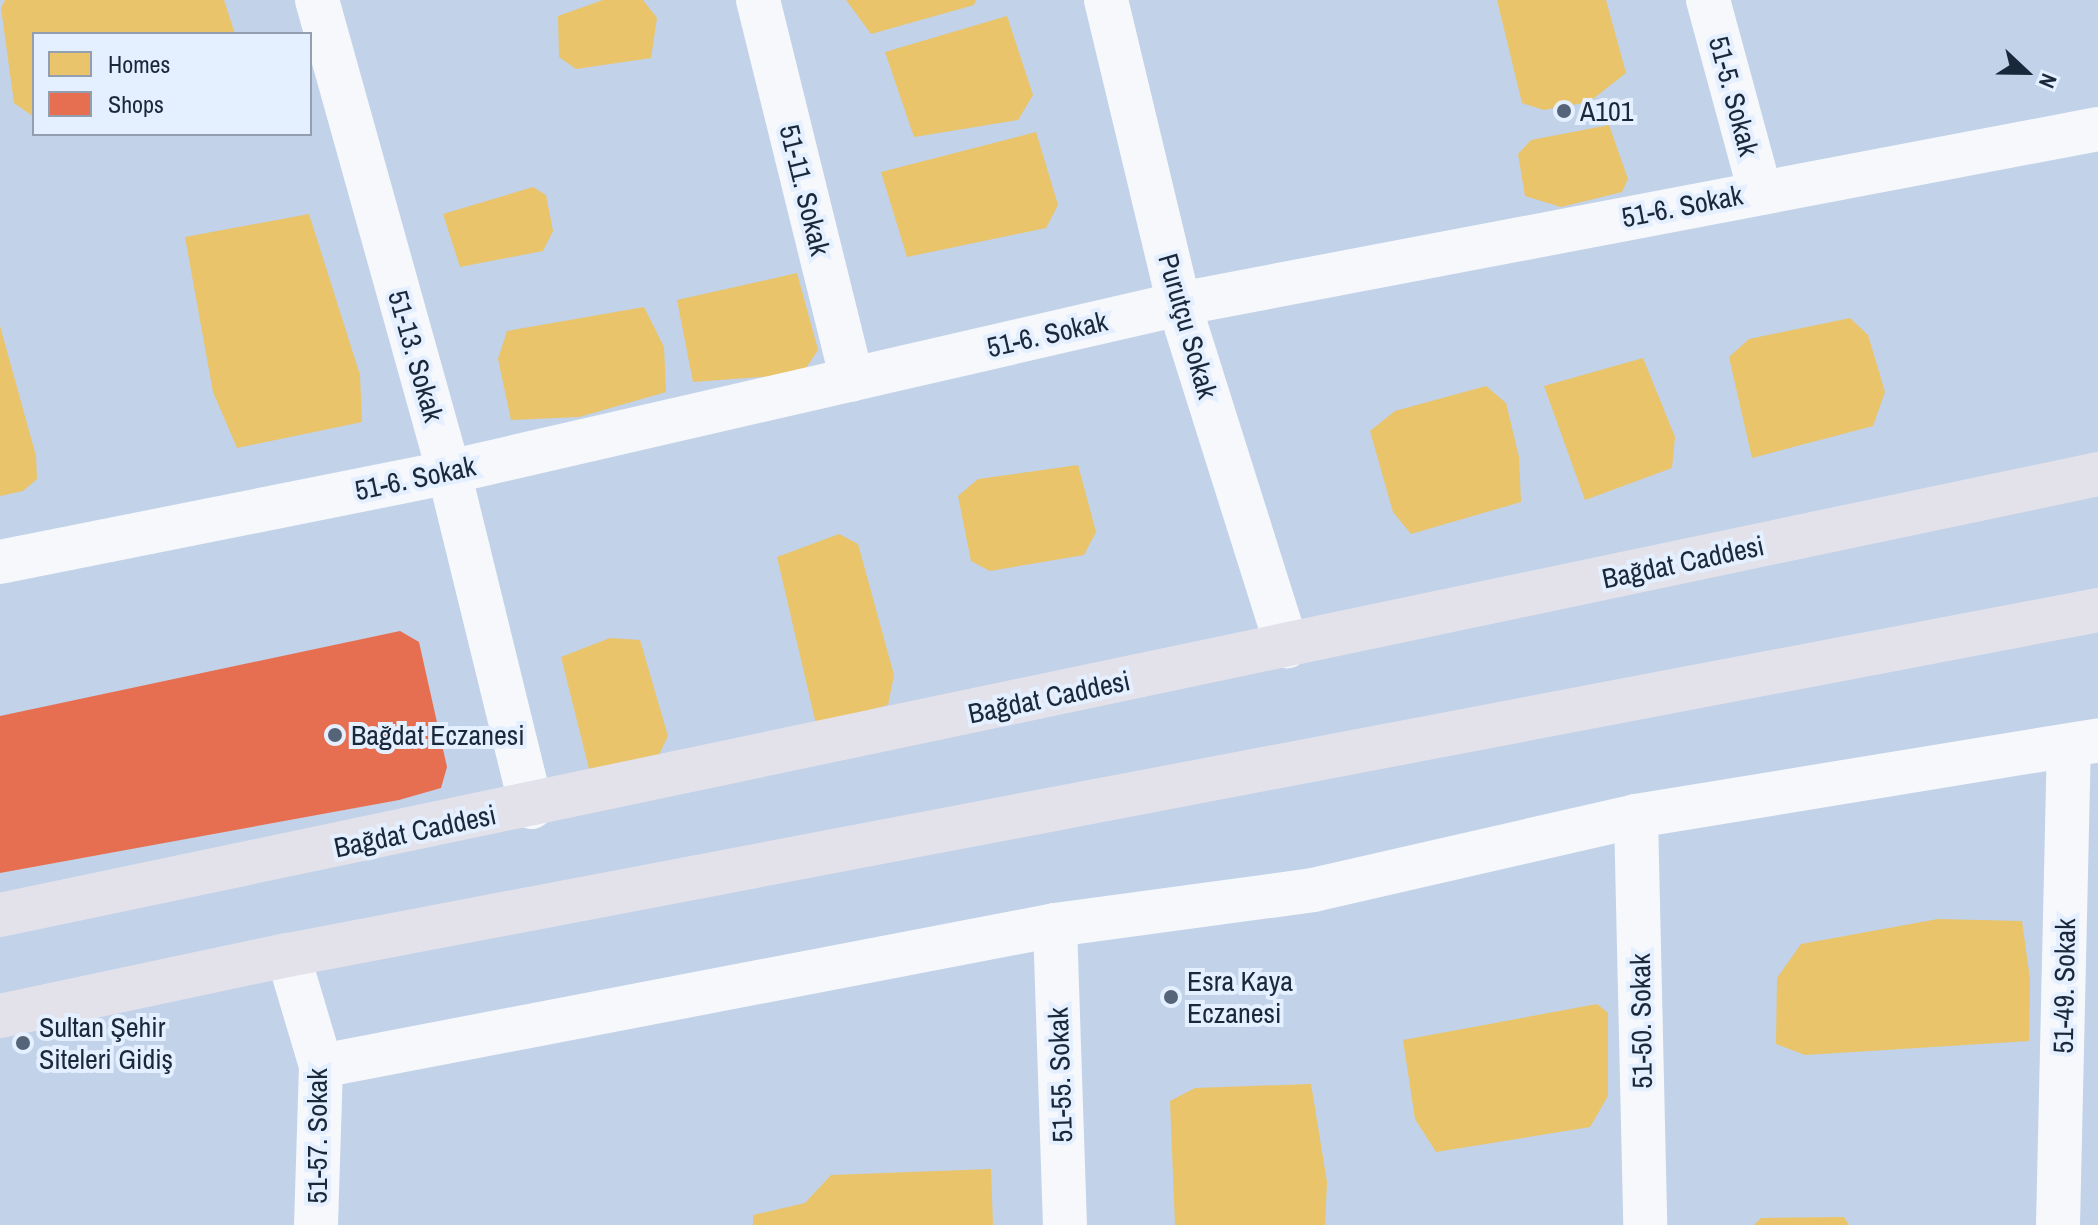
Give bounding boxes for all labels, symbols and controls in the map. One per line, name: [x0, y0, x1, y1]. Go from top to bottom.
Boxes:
legend: [32, 32, 312, 136]
street label: 51-5. Sokak: [1702, 32, 1766, 160]
north arrow: [1986, 32, 2066, 112]
text: Homes: [108, 48, 170, 80]
text: N: [2032, 69, 2065, 93]
text: Shops: [108, 88, 164, 120]
place label: A101: [1580, 94, 1634, 128]
marker: A101: [1555, 102, 1573, 120]
street label: 51-11. Sokak: [773, 121, 837, 259]
street label: 51-6. Sokak: [1619, 178, 1745, 234]
street label: Purutçu Sokak: [1151, 250, 1225, 402]
street label: 51-13. Sokak: [381, 286, 451, 426]
street label: 51-6. Sokak: [984, 304, 1110, 364]
street label: 51-6. Sokak: [352, 449, 478, 507]
street label: Bağdat Caddesi: [1599, 528, 1767, 596]
street label: Bağdat Caddesi: [965, 663, 1133, 731]
place label: Bağdat Eczanesi: [351, 718, 525, 752]
marker: Bağdat Eczanesi: [326, 726, 344, 744]
street label: Bağdat Caddesi: [331, 797, 499, 865]
street label: 51-49. Sokak: [2046, 918, 2082, 1054]
street label: 51-50. Sokak: [1623, 953, 1659, 1089]
place label: Esra Kaya Eczanesi: [1187, 964, 1293, 1030]
marker: Esra Kaya Eczanesi: [1162, 988, 1180, 1006]
street label: 51-55. Sokak: [1041, 1007, 1079, 1143]
place label: Sultan Şehir Siteleri Gidiş: [39, 1010, 173, 1076]
marker: Sultan Şehir Siteleri Gidiş: [14, 1034, 32, 1052]
street label: 51-57. Sokak: [300, 1068, 334, 1204]

